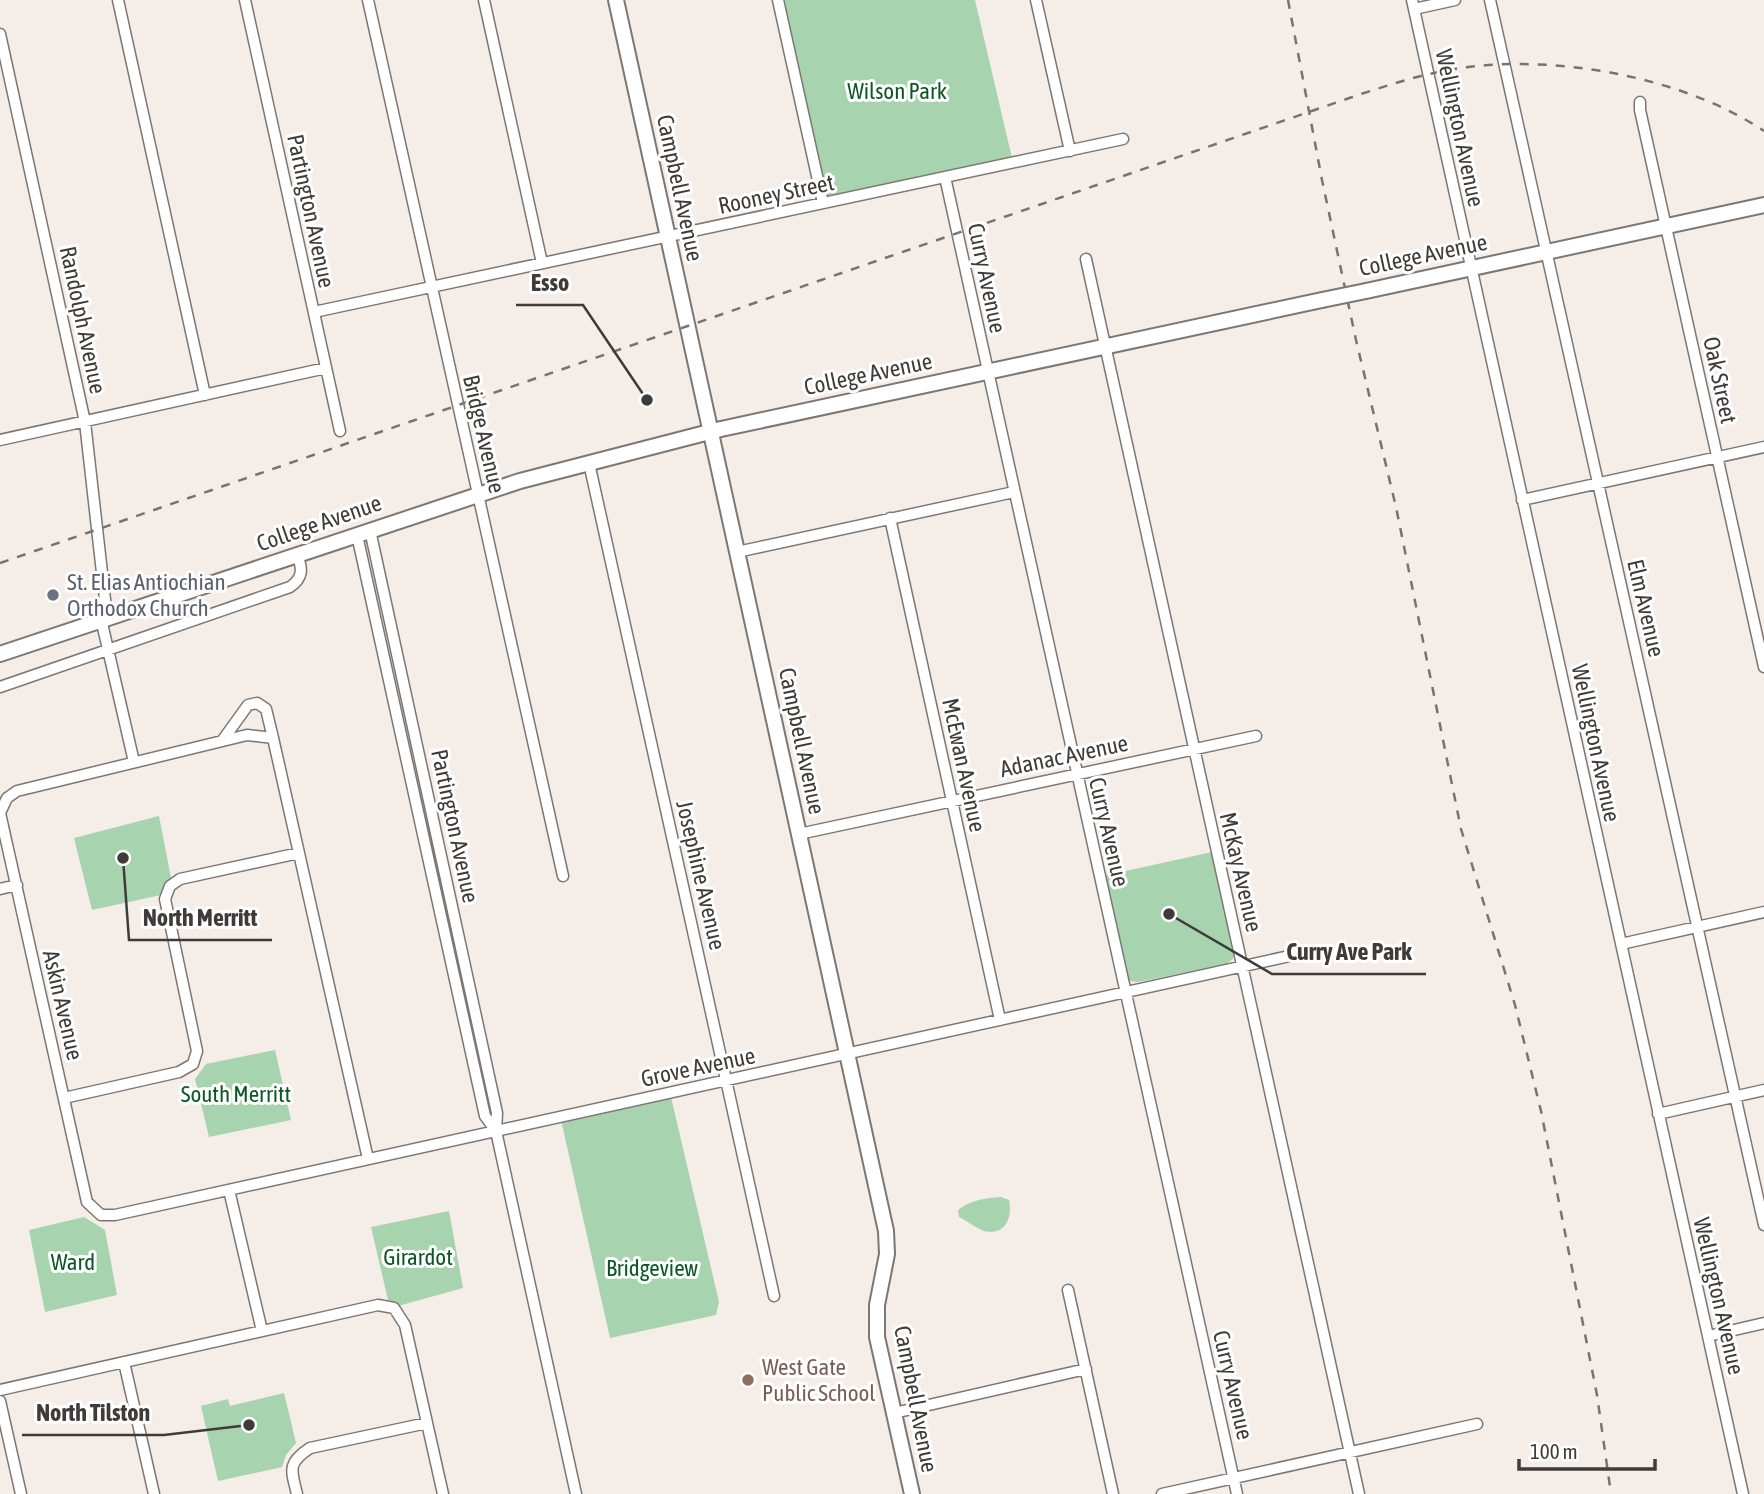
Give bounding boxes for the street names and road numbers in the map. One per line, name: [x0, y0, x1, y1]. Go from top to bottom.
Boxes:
street label: Wellington Avenue: [1431, 47, 1489, 209]
street label: Campbell Avenue: [652, 112, 708, 264]
street label: Partington Avenue: [282, 132, 340, 290]
street label: Rooney Street: [716, 169, 836, 219]
street label: Curry Avenue: [963, 221, 1011, 335]
street label: College Avenue: [1357, 229, 1489, 281]
street label: Randolph Avenue: [55, 244, 111, 396]
street label: Oak Street: [1698, 334, 1742, 426]
street label: College Avenue: [802, 348, 934, 400]
street label: Bridge Avenue: [458, 372, 510, 496]
street label: College Avenue: [253, 490, 385, 556]
street label: Elm Avenue: [1622, 557, 1670, 659]
street label: Wellington Avenue: [1567, 662, 1625, 824]
street label: Campbell Avenue: [774, 665, 830, 817]
street label: McEwan Avenue: [937, 696, 991, 834]
street label: Adanac Avenue: [998, 730, 1130, 782]
street label: Partington Avenue: [426, 747, 484, 905]
street label: Curry Avenue: [1084, 775, 1134, 889]
street label: Josephine Avenue: [671, 798, 731, 952]
street label: McKay Avenue: [1215, 810, 1267, 934]
street label: Askin Avenue: [38, 947, 88, 1063]
street label: Grove Avenue: [639, 1042, 757, 1092]
street label: Wellington Avenue: [1688, 1215, 1750, 1377]
street label: Campbell Avenue: [889, 1323, 943, 1475]
street label: Curry Avenue: [1208, 1328, 1258, 1442]

